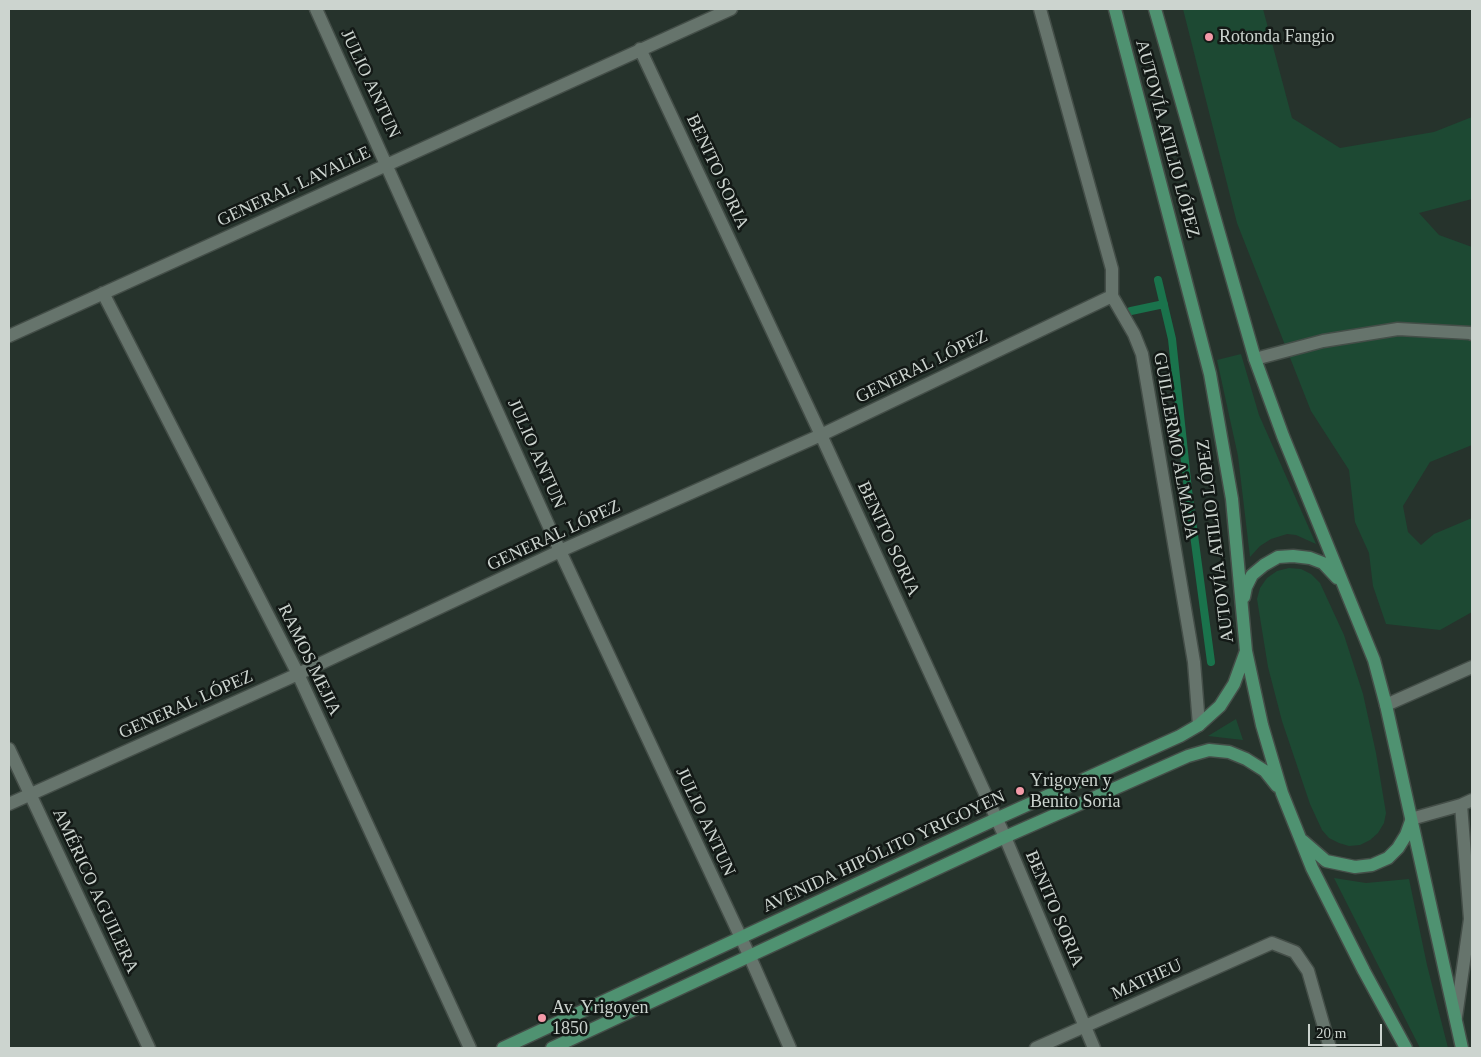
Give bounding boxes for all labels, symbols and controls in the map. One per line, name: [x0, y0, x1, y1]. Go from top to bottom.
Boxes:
street label: JULIO ANTUN: [335, 26, 405, 142]
place label: Rotonda Fangio: [1219, 26, 1334, 48]
marker: Rotonda Fangio: [1203, 31, 1215, 43]
street label: AUTOVÍA ATILIO LÓPEZ: [1130, 37, 1204, 241]
street label: BENITO SORIA: [681, 111, 753, 233]
street label: GENERAL LAVALLE: [214, 142, 374, 232]
street label: GENERAL LÓPEZ: [852, 326, 992, 408]
street label: GUILLERMO ALMADA: [1148, 351, 1202, 541]
street label: JULIO ANTUN: [502, 396, 570, 512]
street label: AUTOVÍA ATILIO LÓPEZ: [1193, 438, 1239, 644]
street label: BENITO SORIA: [852, 478, 924, 600]
street label: GENERAL LÓPEZ: [484, 496, 624, 576]
street label: RAMOS MEJIA: [273, 601, 345, 719]
street label: GENERAL LÓPEZ: [116, 666, 256, 744]
street label: JULIO ANTUN: [670, 764, 740, 880]
place label: Yrigoyen y Benito Soria: [1030, 770, 1120, 812]
marker: Yrigoyen y Benito Soria: [1014, 785, 1026, 797]
street label: AVENIDA HIPÓLITO YRIGOYEN: [759, 786, 1009, 918]
street label: AMÉRICO AGUILERA: [47, 805, 143, 977]
street label: BENITO SORIA: [1020, 848, 1088, 970]
street label: MATHEU: [1108, 955, 1186, 1005]
place label: Av. Yrigoyen 1850: [552, 997, 648, 1040]
marker: Av. Yrigoyen 1850: [536, 1012, 548, 1024]
scale bar: [1311, 1014, 1385, 1046]
text: 20 m: [1316, 1025, 1346, 1041]

